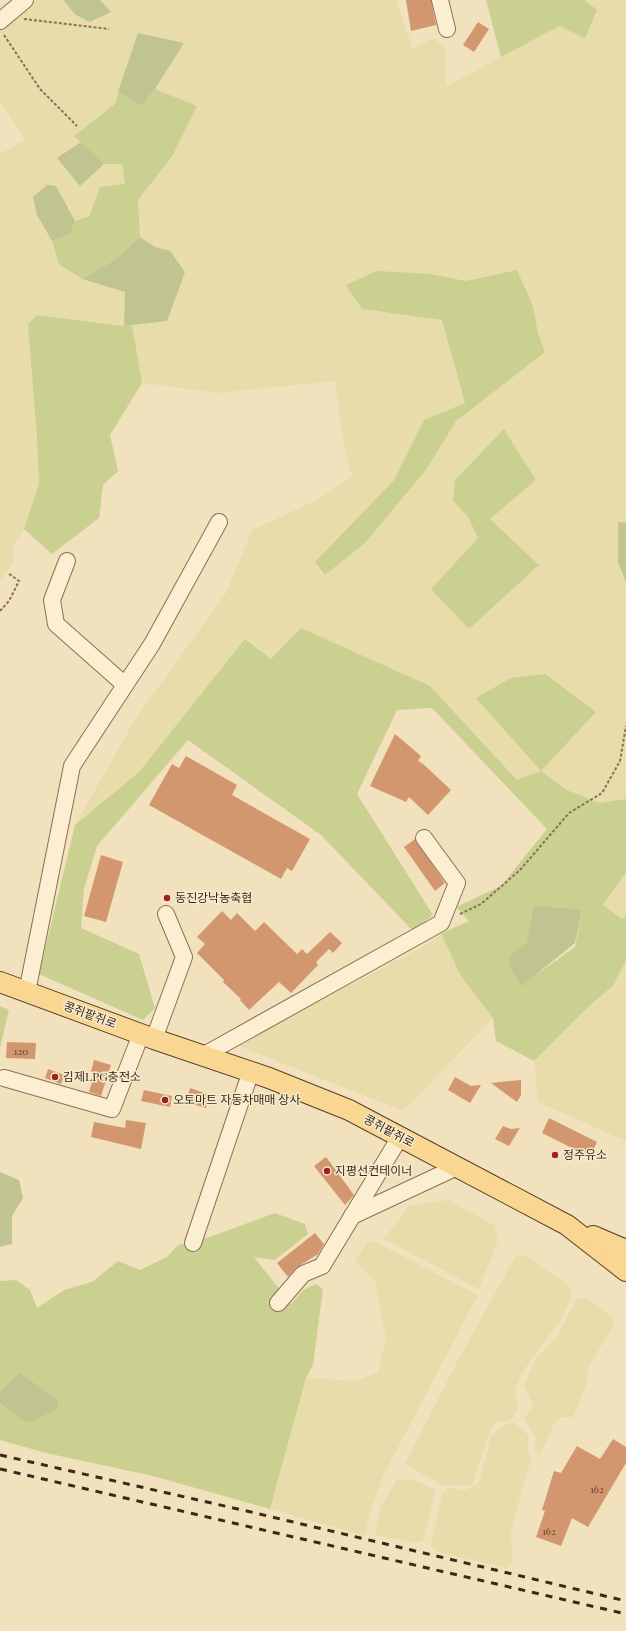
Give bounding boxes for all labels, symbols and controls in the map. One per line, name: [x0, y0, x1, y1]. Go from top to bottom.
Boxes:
place label: 동진강낙농축협: [175, 889, 252, 905]
marker: 동진강낙농축협: [162, 893, 172, 903]
street label: 콩쥐팥쥐로: [62, 997, 119, 1031]
house number: 120: [14, 1044, 28, 1058]
place label: 김제LPG충전소: [63, 1068, 141, 1084]
marker: 김제LPG충전소: [50, 1072, 60, 1082]
place label: 오토마트 자동차매매 상사: [173, 1091, 300, 1107]
marker: 오토마트 자동차매매 상사: [160, 1095, 170, 1105]
street label: 콩쥐팥쥐로: [361, 1110, 418, 1150]
place label: 정주유소: [563, 1146, 607, 1162]
marker: 정주유소: [550, 1150, 560, 1160]
place label: 지평선컨테이너: [335, 1162, 412, 1178]
marker: 지평선컨테이너: [322, 1166, 332, 1176]
house number: 162: [590, 1482, 604, 1496]
house number: 162: [542, 1524, 556, 1538]

